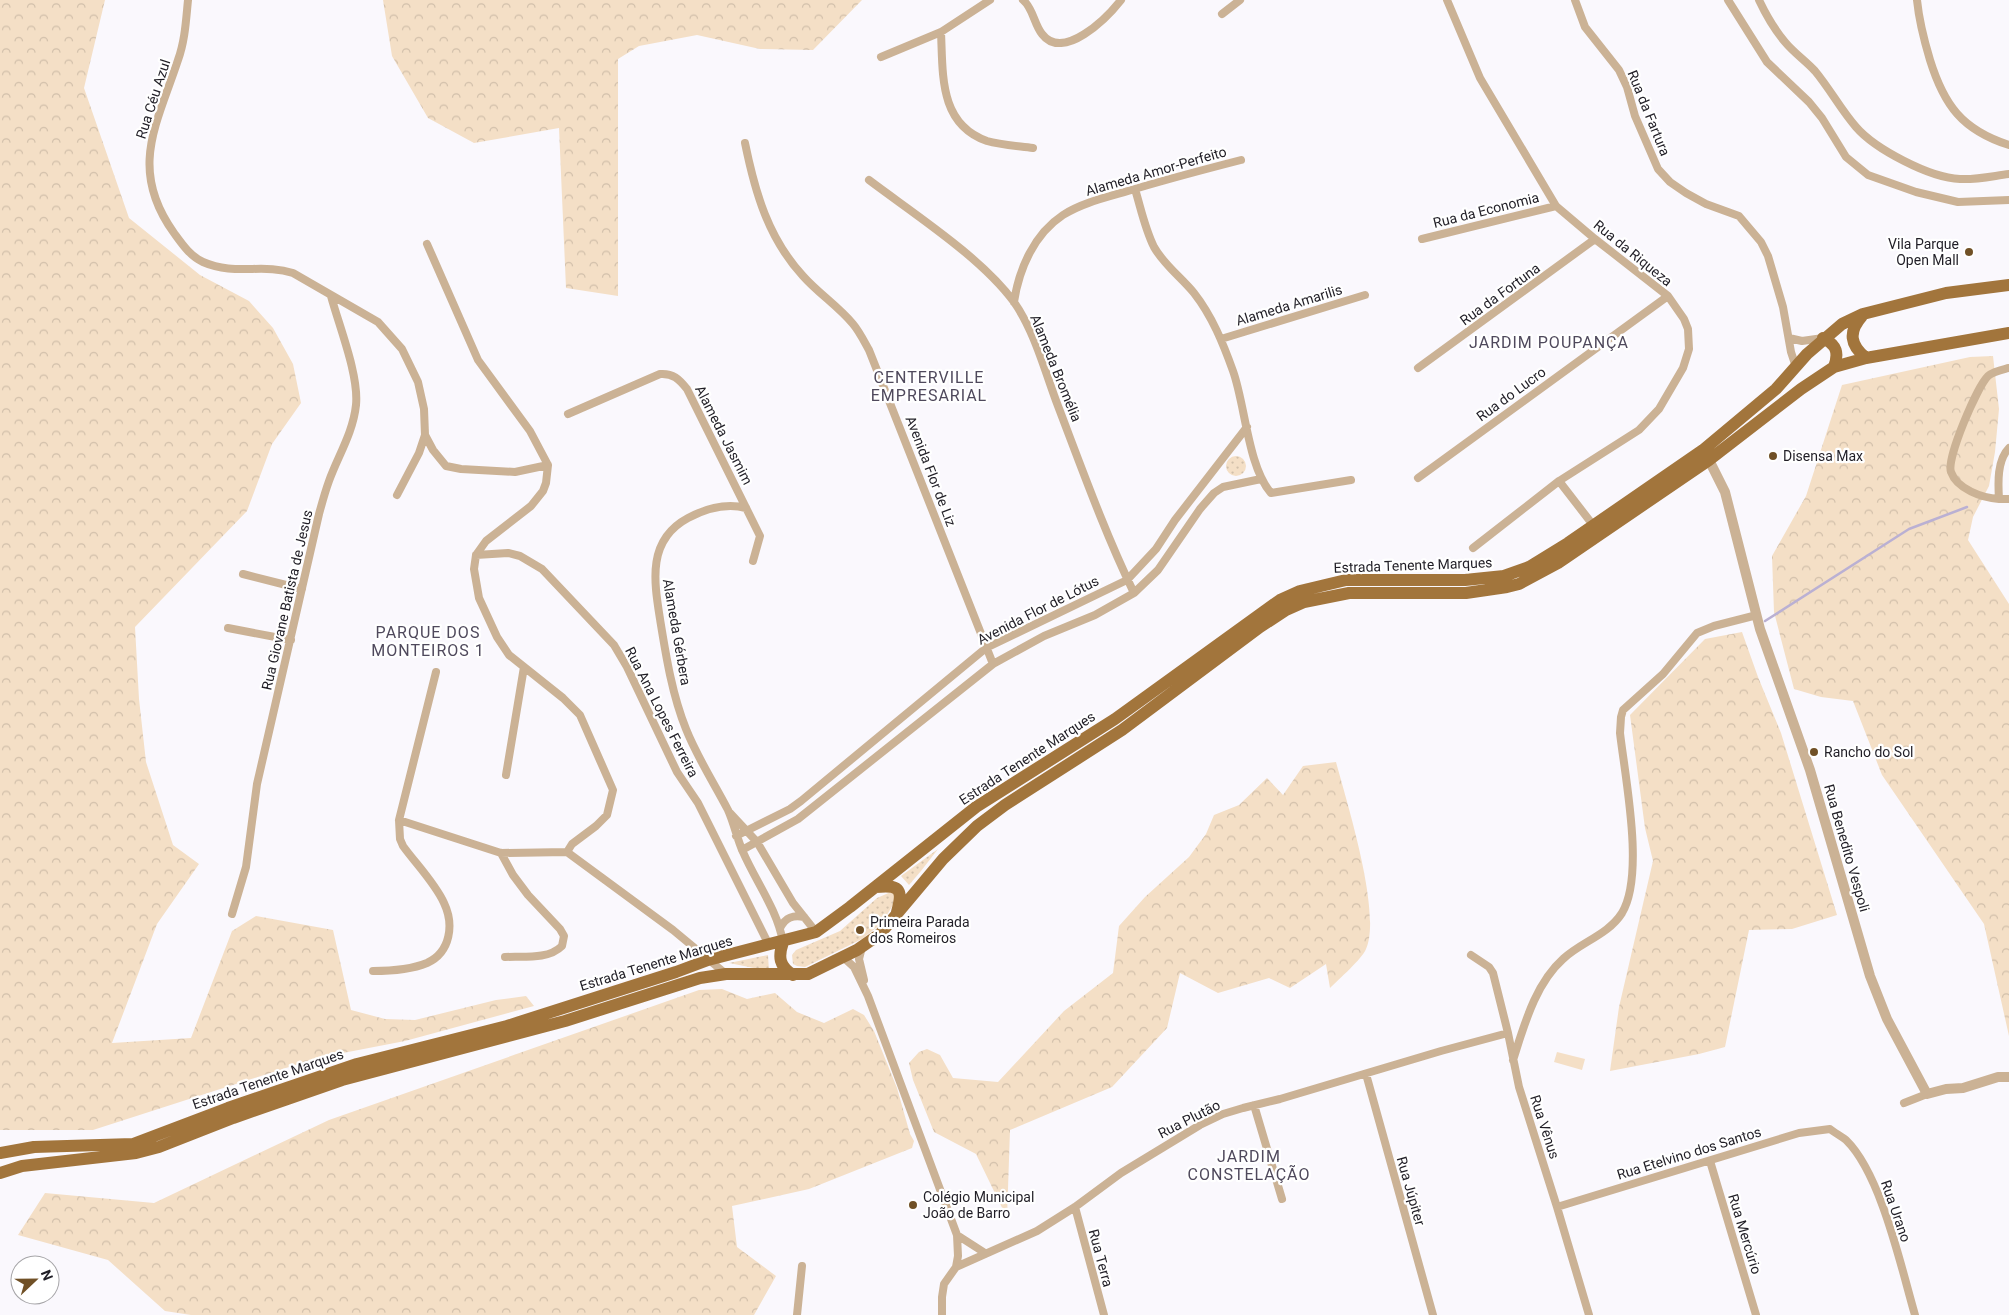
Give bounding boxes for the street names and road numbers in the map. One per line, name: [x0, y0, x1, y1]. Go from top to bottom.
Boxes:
street label: Rua Céu Azul: [133, 57, 173, 141]
street label: Rua da Fartura: [1625, 68, 1673, 158]
street label: Alameda Amor-Perfeito: [1084, 143, 1228, 199]
street label: Rua da Economia: [1431, 189, 1541, 231]
street label: Rua da Riqueza: [1591, 217, 1675, 289]
street label: Rua da Fortuna: [1457, 260, 1543, 328]
street label: Alameda Amarilis: [1234, 281, 1344, 329]
street label: Alameda Bromélia: [1027, 312, 1085, 424]
street label: Rua do Lucro: [1473, 364, 1549, 424]
street label: Alameda Jasmim: [692, 383, 756, 487]
street label: Avenida Flor de Liz: [903, 413, 959, 529]
street label: Rua Giovane Batista de Jesus: [258, 508, 316, 692]
street label: Estrada Tenente Marques: [1333, 554, 1493, 576]
street label: Avenida Flor de Lótus: [975, 572, 1101, 648]
street label: Alameda Gérbera: [660, 577, 694, 687]
street label: Rua Ana Lopes Ferreira: [622, 644, 702, 780]
street label: Estrada Tenente Marques: [956, 708, 1098, 808]
street label: Rua Benedito Vespoli: [1821, 782, 1873, 914]
street label: Estrada Tenente Marques: [578, 932, 734, 994]
street label: Estrada Tenente Marques: [190, 1046, 346, 1112]
street label: Rua Vênus: [1527, 1093, 1563, 1161]
street label: Rua Plutão: [1155, 1097, 1223, 1141]
street label: Rua Etelvino dos Santos: [1615, 1123, 1763, 1183]
street label: Rua Júpiter: [1394, 1155, 1429, 1228]
street label: Rua Urano: [1878, 1178, 1914, 1244]
street label: Rua Mercúrio: [1725, 1192, 1765, 1276]
street label: Rua Terra: [1086, 1227, 1116, 1289]

